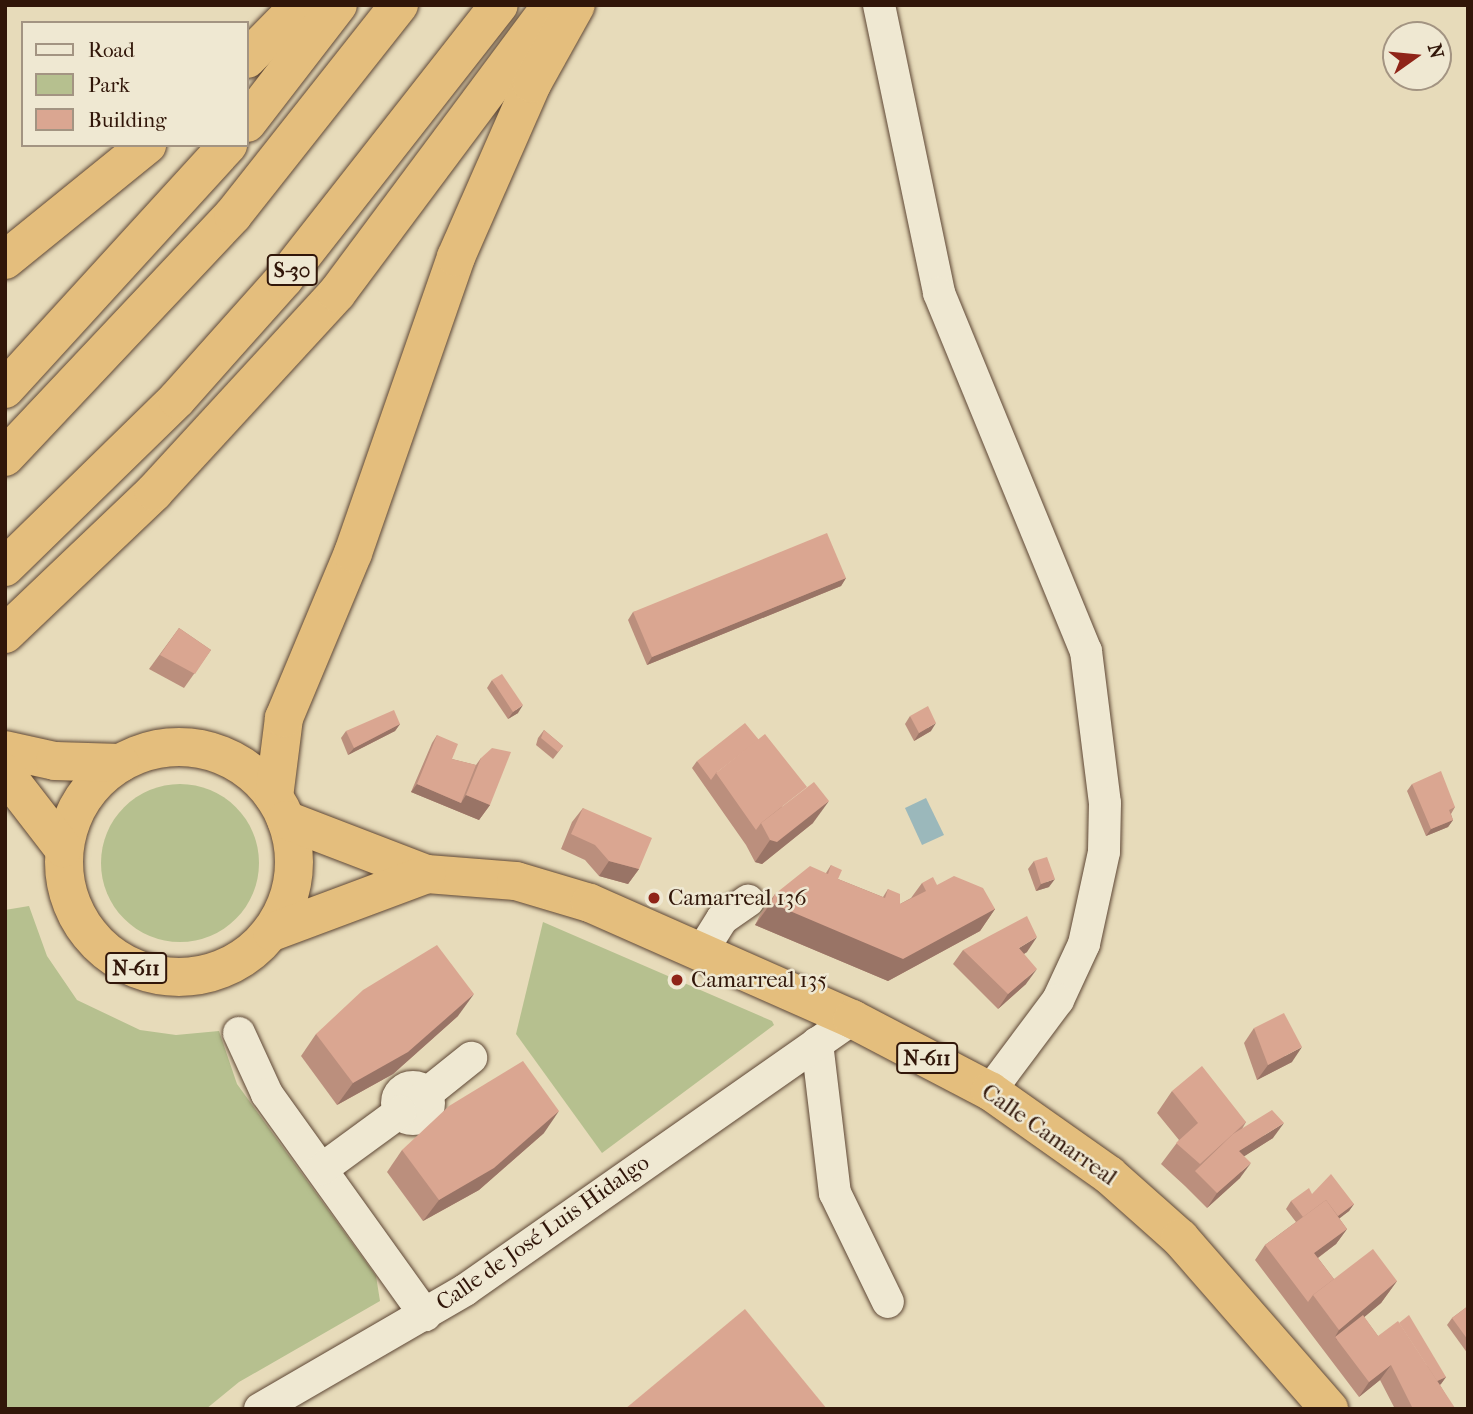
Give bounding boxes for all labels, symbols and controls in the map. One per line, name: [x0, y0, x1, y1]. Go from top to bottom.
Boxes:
legend: [21, 21, 248, 147]
north arrow: [1382, 21, 1452, 91]
text: Road: [88, 38, 135, 62]
text: N: [1423, 41, 1448, 61]
text: Park: [88, 73, 130, 97]
text: Building: [88, 108, 166, 132]
road number: S-30: [266, 252, 318, 288]
place label: Camarreal 136: [668, 884, 807, 912]
marker: Camarreal 136: [646, 890, 662, 906]
road number: N-611: [104, 950, 168, 986]
place label: Camarreal 135: [691, 966, 827, 994]
marker: Camarreal 135: [669, 972, 685, 988]
road number: N-611: [895, 1040, 958, 1076]
street label: Calle Camarreal: [976, 1078, 1122, 1192]
street label: Calle de José Luis Hidalgo: [431, 1149, 655, 1317]

